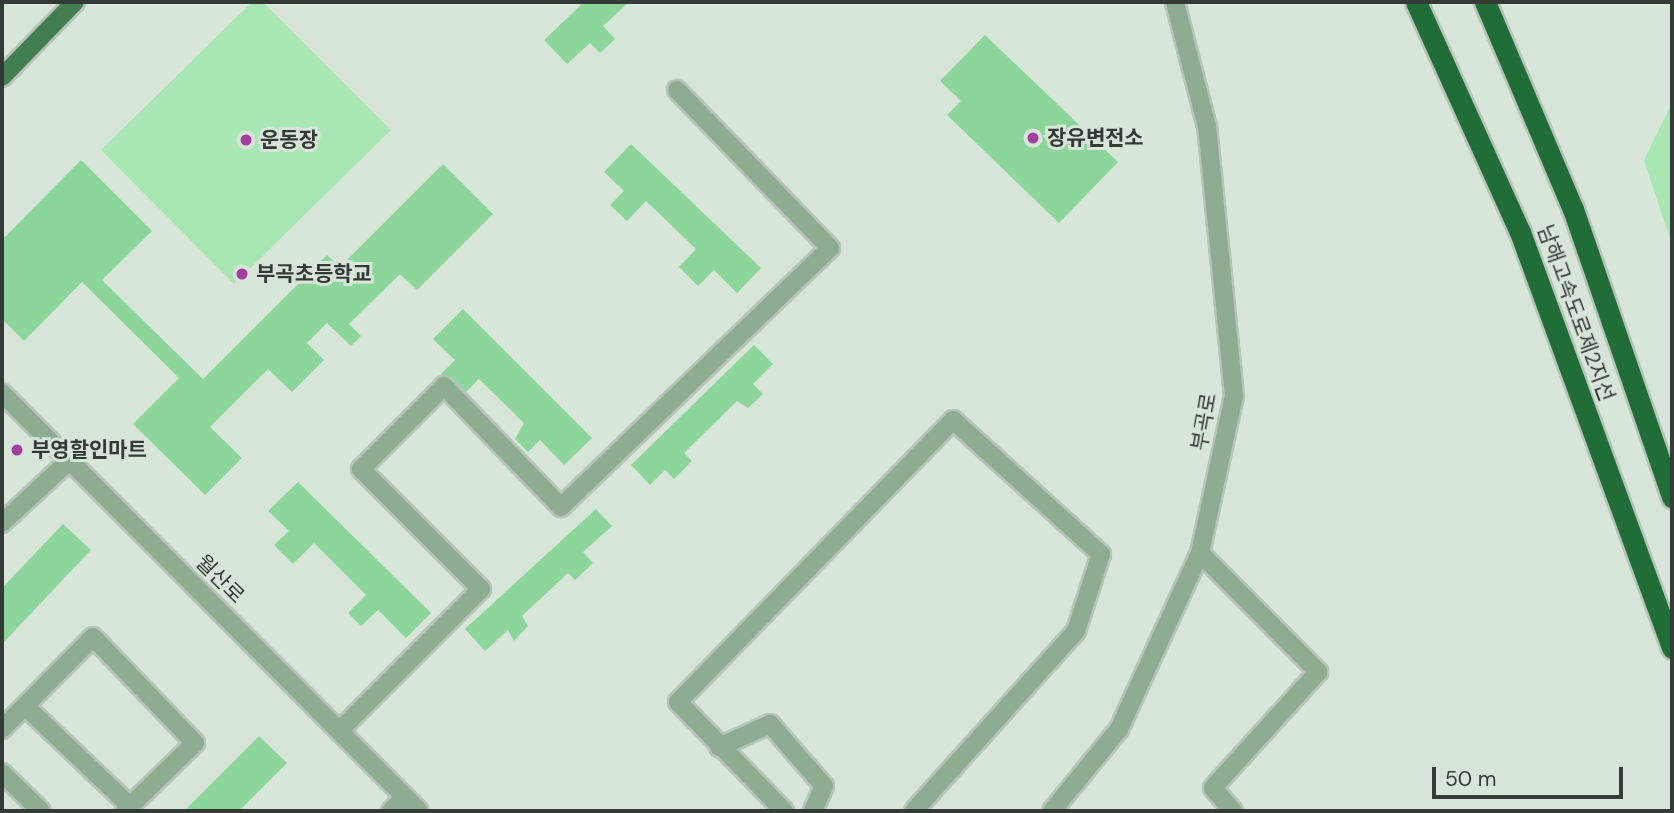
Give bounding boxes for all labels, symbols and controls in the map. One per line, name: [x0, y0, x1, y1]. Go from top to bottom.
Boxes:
place label: 장유변전소: [1047, 125, 1144, 151]
place label: 운동장: [260, 127, 318, 153]
marker: 장유변전소: [1025, 130, 1041, 146]
marker: 운동장: [238, 132, 254, 148]
street label: 남해고속도로제2지선: [1532, 221, 1620, 405]
place label: 부곡초등학교: [256, 261, 372, 287]
marker: 부곡초등학교: [234, 266, 250, 282]
street label: 부곡로: [1187, 391, 1221, 453]
place label: 부영할인마트: [31, 437, 147, 463]
marker: 부영할인마트: [9, 442, 25, 458]
street label: 월산로: [191, 550, 249, 608]
scale bar: [1436, 754, 1627, 798]
text: 50 m: [1445, 765, 1496, 793]

